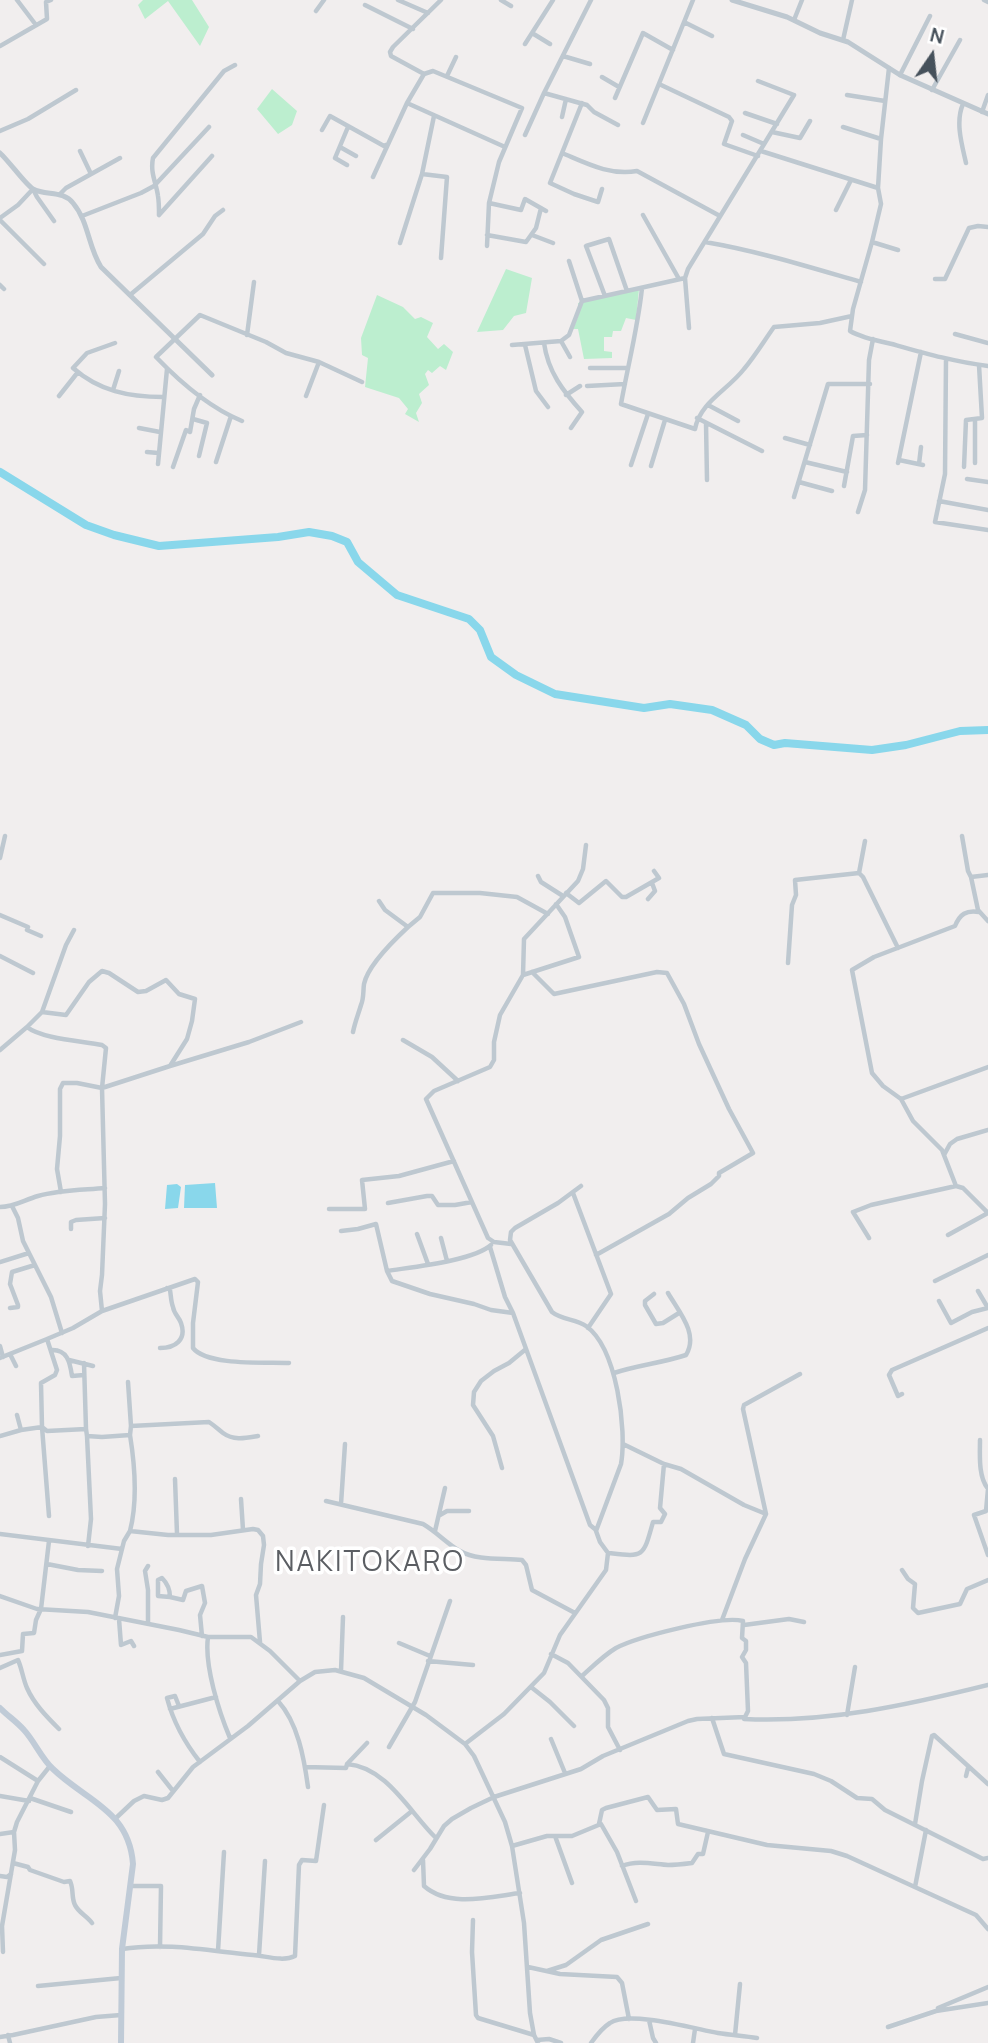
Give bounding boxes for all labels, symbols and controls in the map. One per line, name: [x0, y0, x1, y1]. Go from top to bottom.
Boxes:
north arrow: [897, 21, 967, 91]
text: N: [927, 21, 947, 50]
district label: NAKITOKARO: [277, 1546, 463, 1580]

